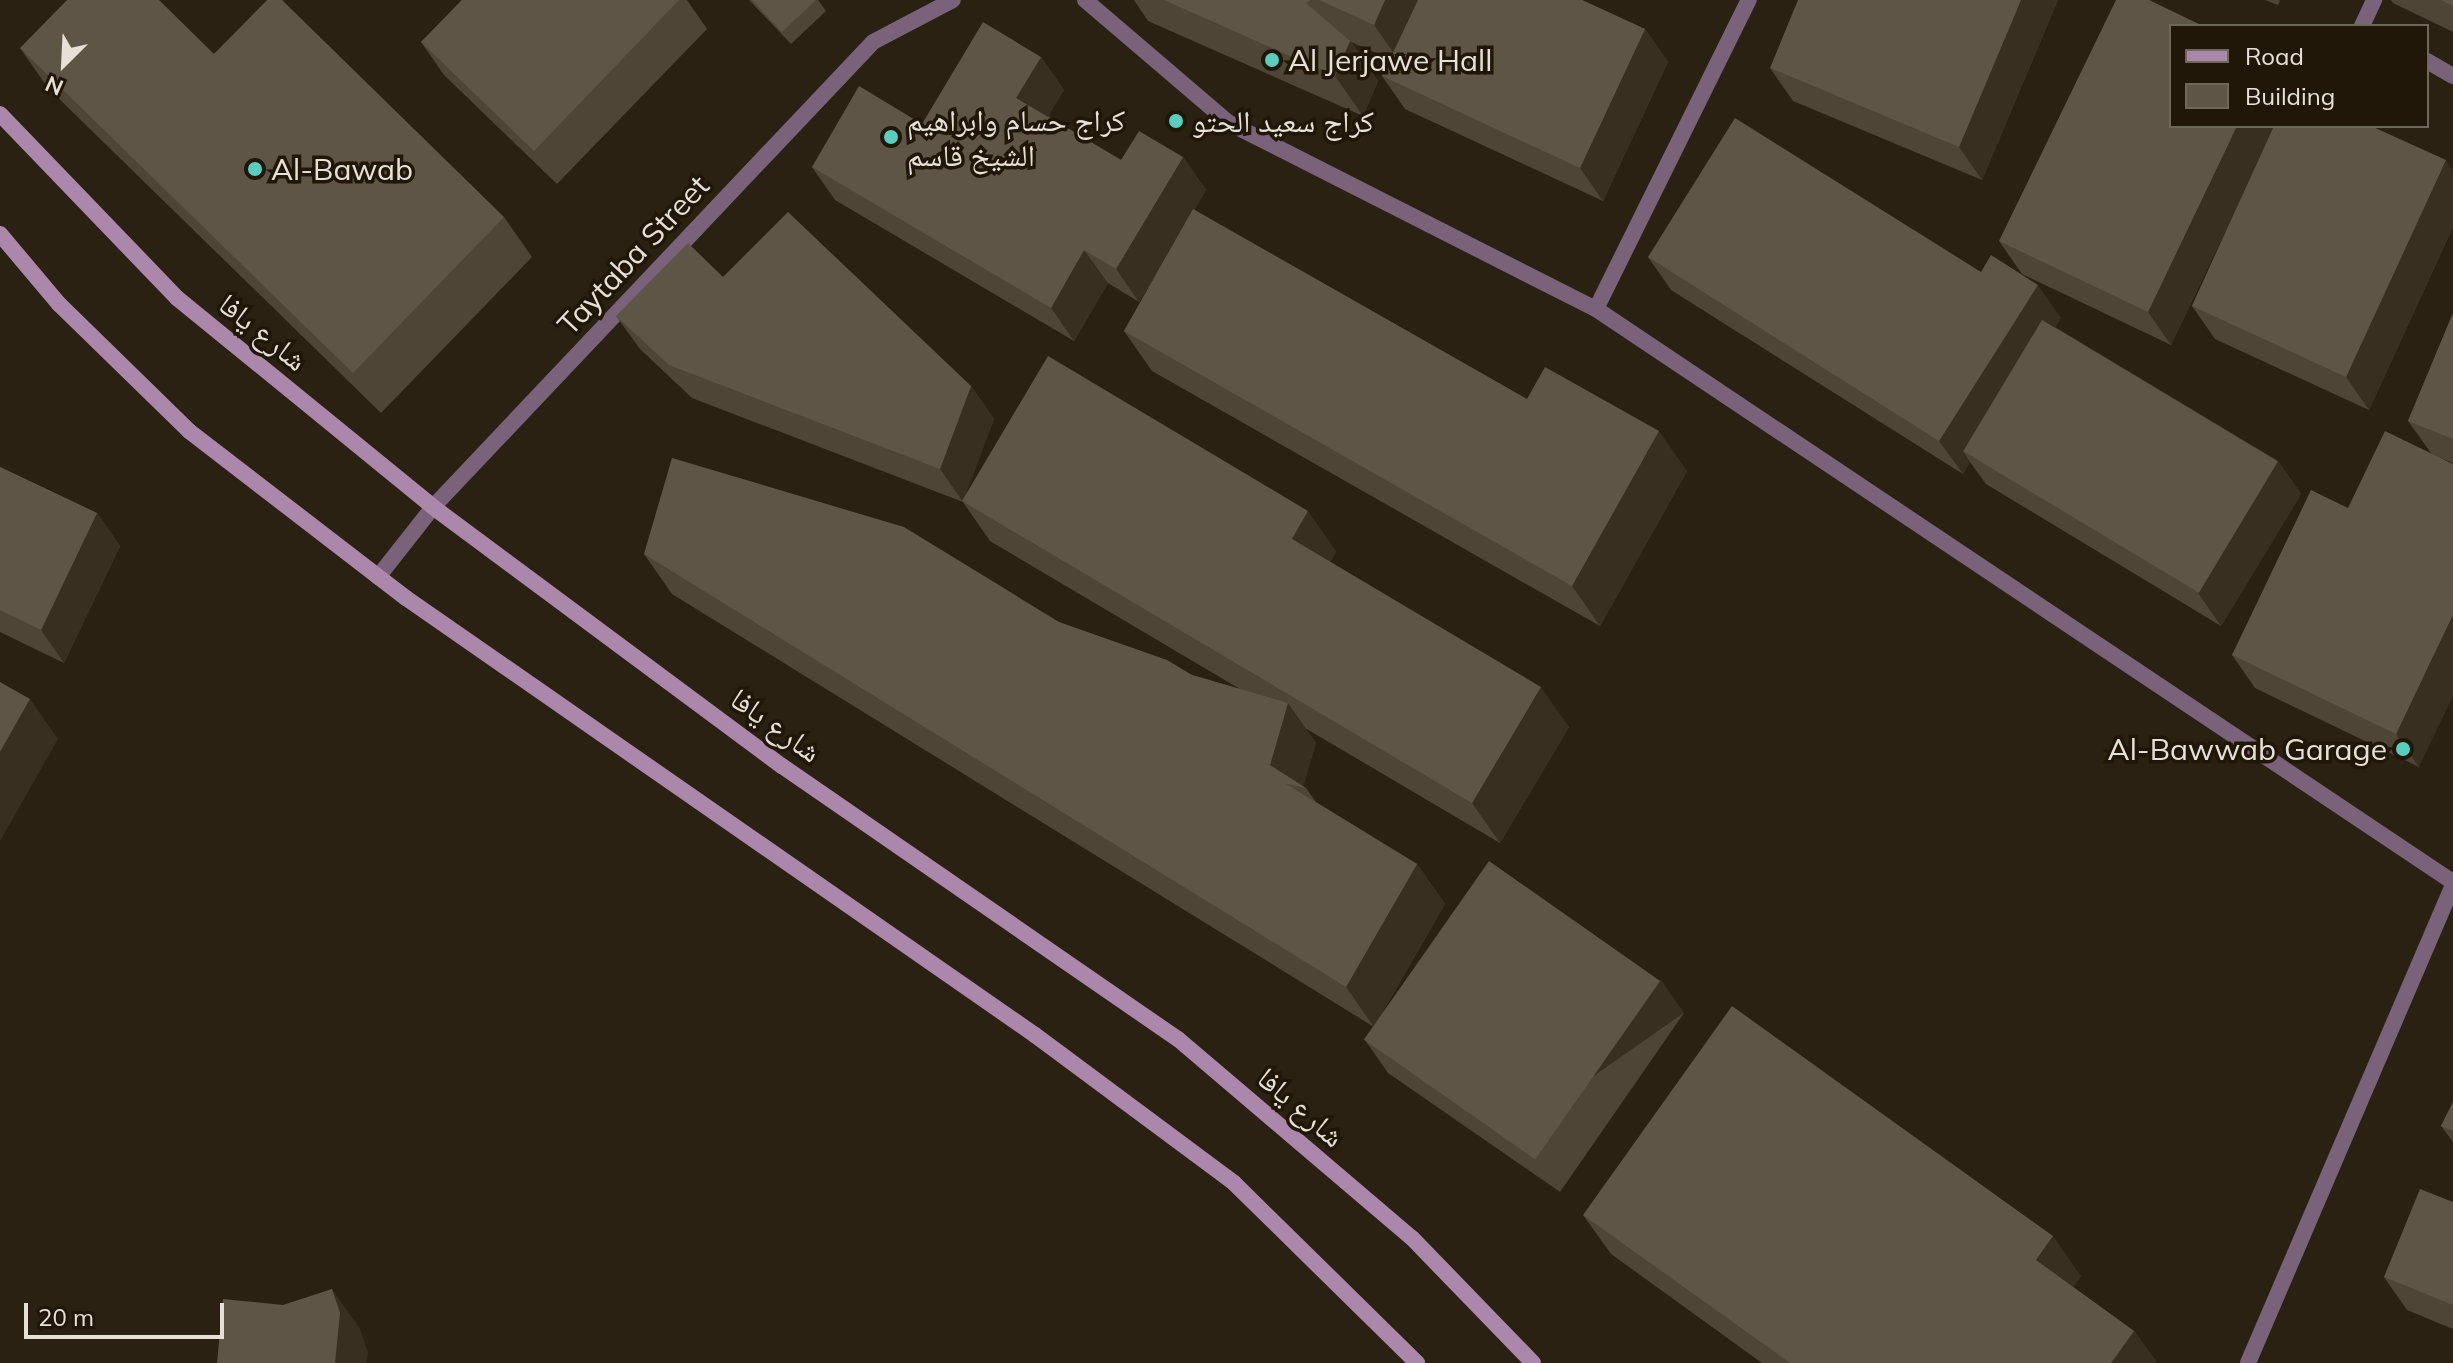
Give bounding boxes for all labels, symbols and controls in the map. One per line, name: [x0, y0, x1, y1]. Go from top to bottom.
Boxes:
north arrow: [24, 24, 104, 104]
legend: [2169, 24, 2429, 128]
text: Road: [2245, 41, 2304, 71]
place label: Al Jerjawe Hall: [1288, 42, 1492, 78]
marker: Al Jerjawe Hall: [1263, 51, 1281, 69]
text: N: [41, 70, 68, 102]
text: Building: [2245, 81, 2335, 111]
place label: كراج حسام وابراهيم الشيخ قاسم: [907, 102, 1125, 172]
place label: كراج سعيد الحتو: [1192, 103, 1374, 139]
marker: كراج سعيد الحتو: [1167, 112, 1185, 130]
marker: كراج حسام وابراهيم الشيخ قاسم: [882, 128, 900, 146]
place label: Al-Bawab: [271, 151, 413, 187]
marker: Al-Bawab: [246, 160, 264, 178]
street label: Taytaba Street: [550, 168, 716, 342]
street label: شارع يافا: [212, 286, 314, 378]
street label: شارع يافا: [724, 680, 828, 770]
place label: Al-Bawwab Garage: [2108, 731, 2387, 767]
marker: Al-Bawwab Garage: [2394, 740, 2412, 758]
street label: شارع يافا: [1250, 1060, 1352, 1154]
scale bar: [28, 1287, 228, 1337]
text: 20 m: [38, 1302, 94, 1332]

